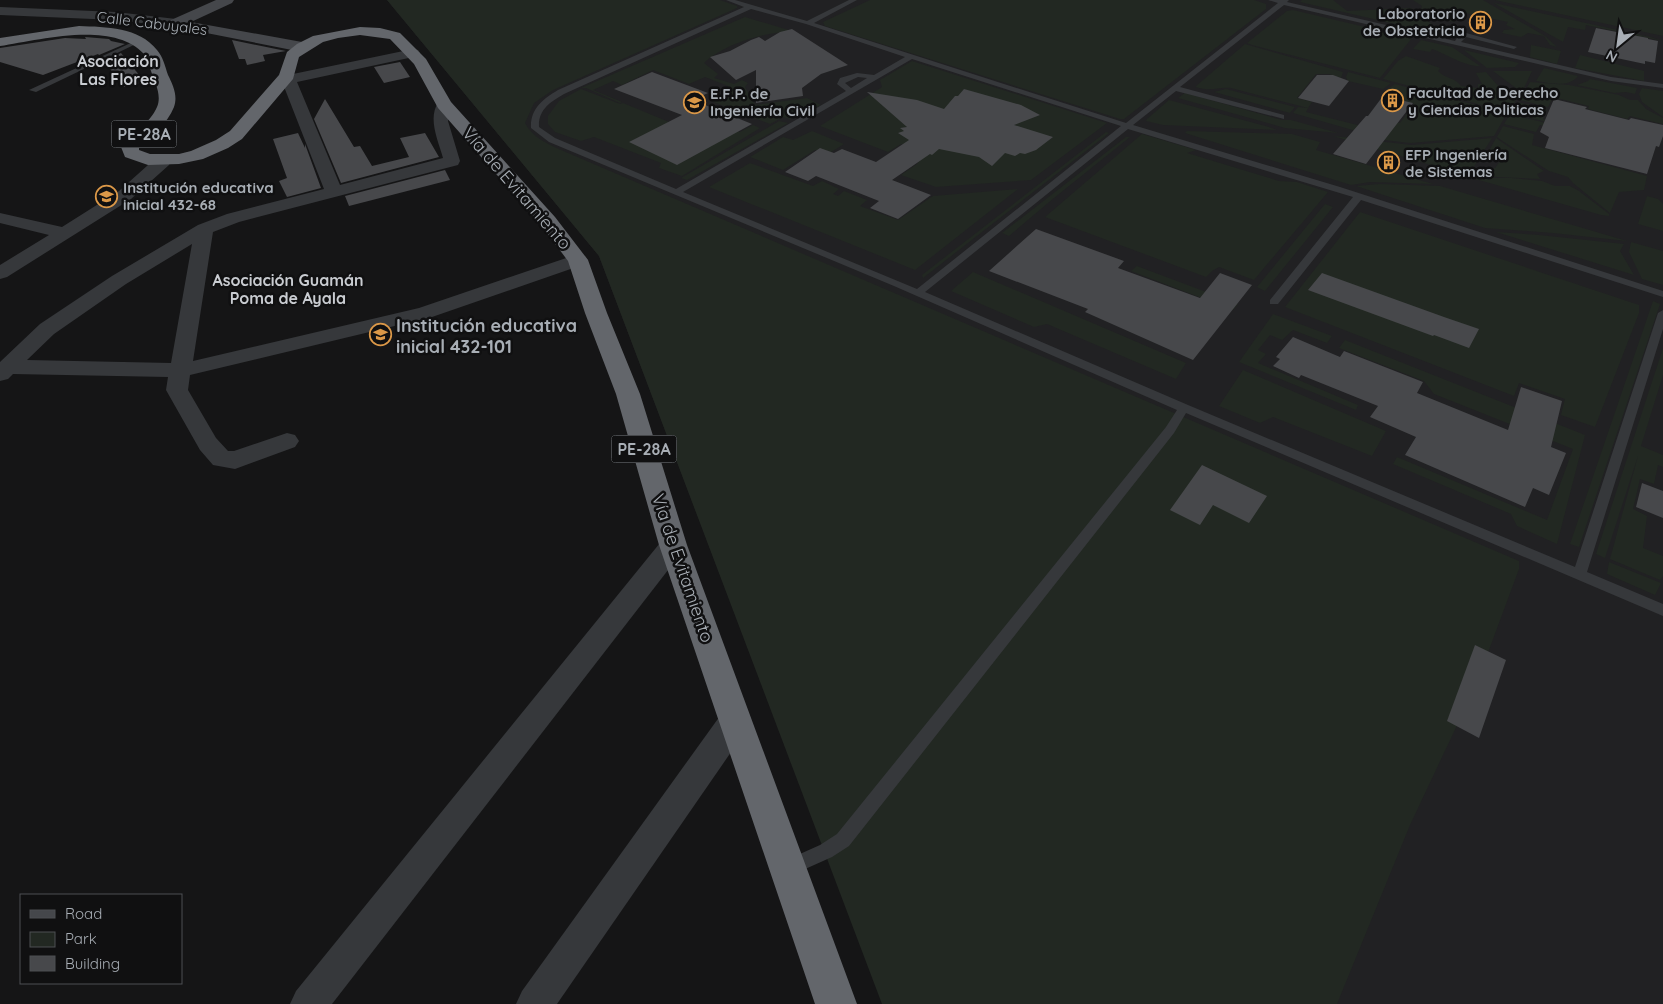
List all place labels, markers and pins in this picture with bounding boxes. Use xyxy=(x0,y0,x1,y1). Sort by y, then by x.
place label: Laboratorio de Obstetricia xyxy=(1363,4,1465,40)
building icon: Laboratorio de Obstetricia xyxy=(1469,10,1493,34)
place label: Facultad de Derecho y Ciencias Politicas xyxy=(1408,83,1558,119)
place label: E.F.P. de Ingeniería Civil xyxy=(710,84,815,120)
building icon: Facultad de Derecho y Ciencias Politicas xyxy=(1380,89,1404,113)
school or university icon: E.F.P. de Ingeniería Civil xyxy=(682,90,706,114)
place label: EFP Ingeniería de Sistemas xyxy=(1405,145,1507,181)
building icon: EFP Ingeniería de Sistemas xyxy=(1377,151,1401,175)
place label: Institución educativa inicial 432-68 xyxy=(123,178,274,214)
school or university icon: Institución educativa inicial 432-68 xyxy=(95,184,119,208)
place label: Institución educativa inicial 432-101 xyxy=(396,314,577,358)
school or university icon: Institución educativa inicial 432-101 xyxy=(368,323,392,347)

